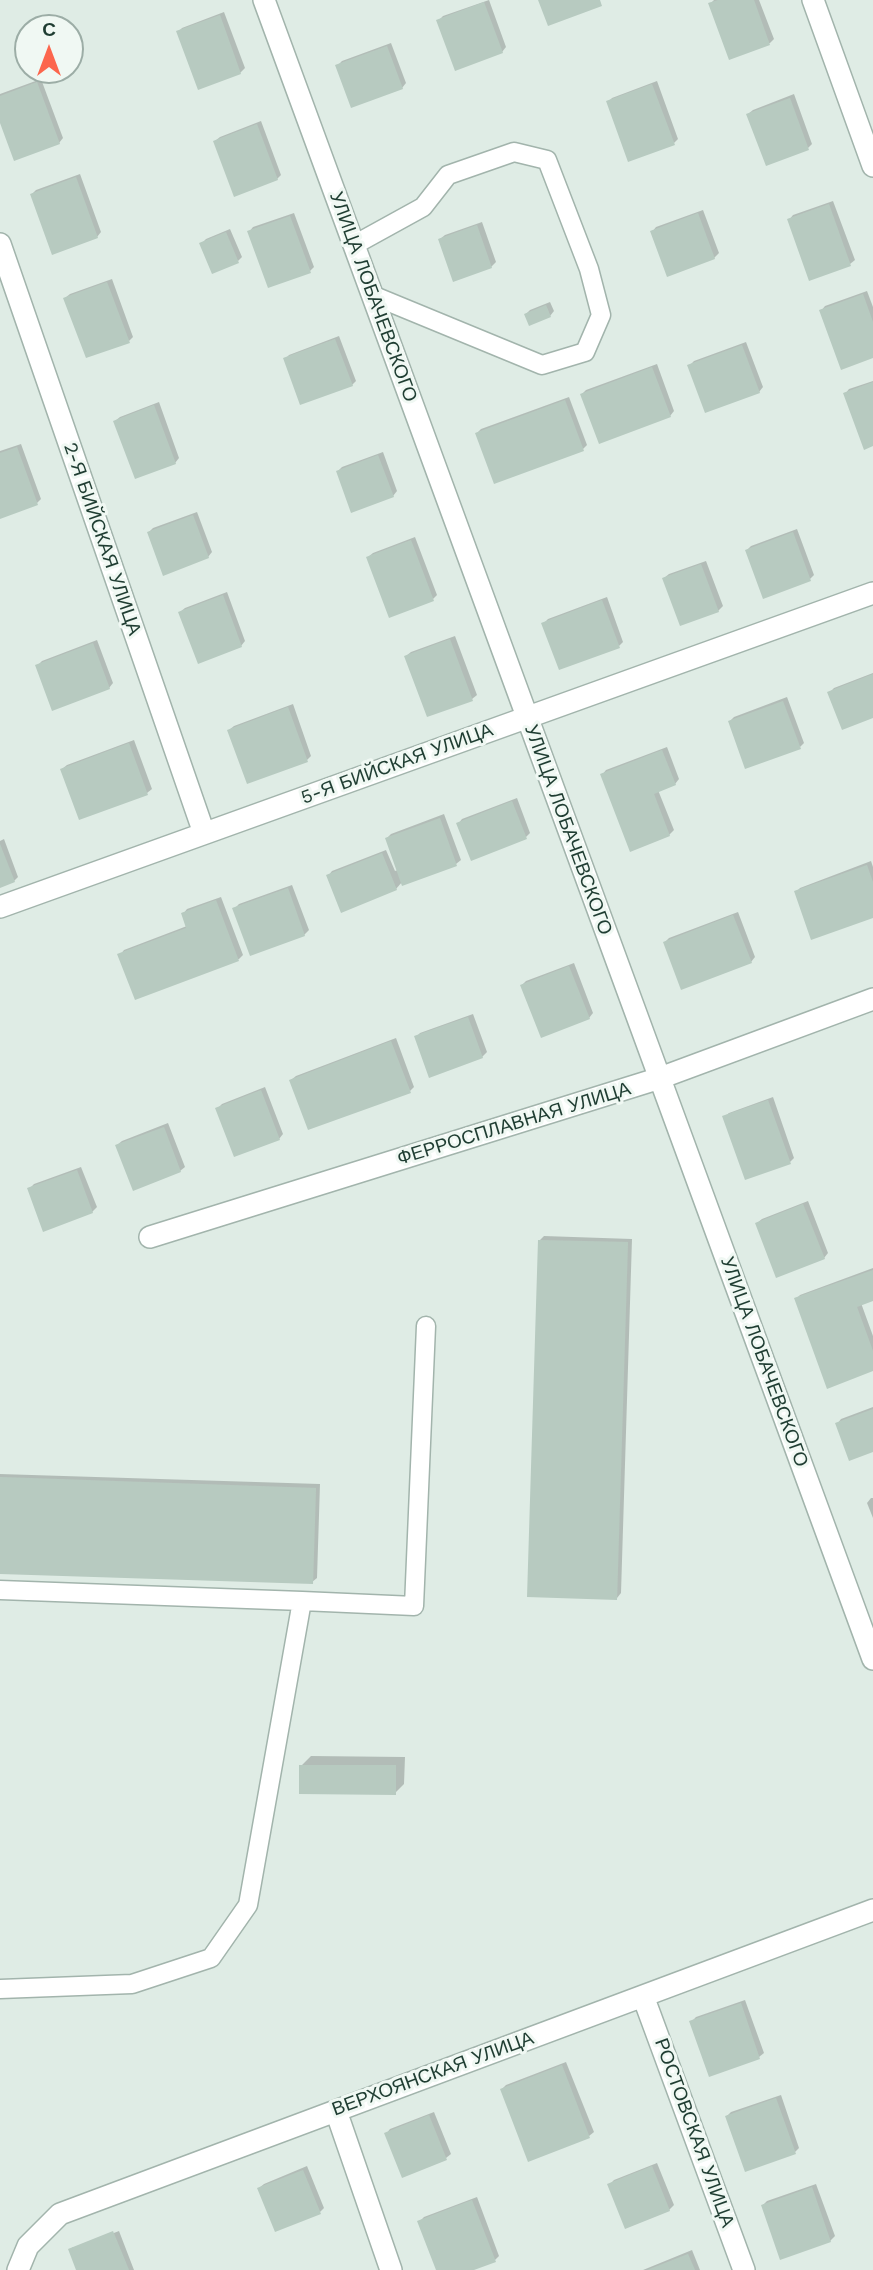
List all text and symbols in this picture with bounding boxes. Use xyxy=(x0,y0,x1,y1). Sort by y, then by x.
north arrow xyxy=(14,14,84,84)
text: С xyxy=(42,18,56,41)
street label: УЛИЦА ЛОБАЧЕВСКОГО xyxy=(324,189,422,405)
street label: 2-Я БИЙСКАЯ УЛИЦА xyxy=(58,440,146,638)
street label: 5-Я БИЙСКАЯ УЛИЦА xyxy=(298,719,496,809)
street label: УЛИЦА ЛОБАЧЕВСКОГО xyxy=(519,722,617,938)
street label: ФЕРРОСПЛАВНАЯ УЛИЦА xyxy=(395,1078,633,1170)
street label: УЛИЦА ЛОБАЧЕВСКОГО xyxy=(715,1254,813,1470)
street label: ВЕРХОЯНСКАЯ УЛИЦА xyxy=(329,2027,537,2121)
street label: РОСТОВСКАЯ УЛИЦА xyxy=(649,2035,739,2231)

